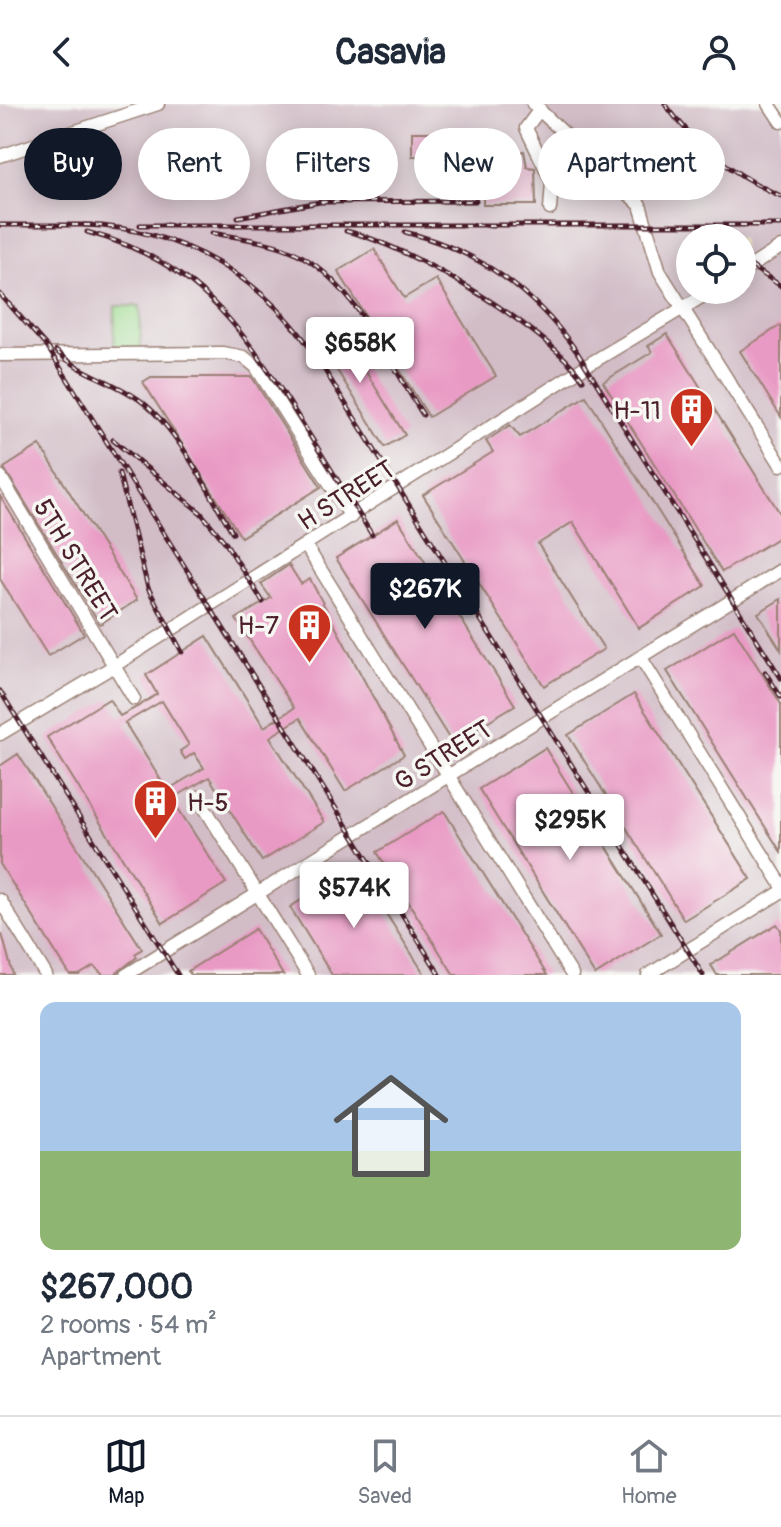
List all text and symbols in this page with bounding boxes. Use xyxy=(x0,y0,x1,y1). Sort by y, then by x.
icon: back xyxy=(40,30,84,74)
text: Casavia xyxy=(335,30,446,75)
icon: person xyxy=(697,30,741,74)
chip: Buy xyxy=(24,128,122,200)
chip: Rent xyxy=(138,128,250,200)
chip: Filters xyxy=(266,128,398,200)
chip: New xyxy=(414,128,522,200)
chip: Apartment xyxy=(538,128,725,200)
map controls xyxy=(676,224,756,304)
button: locate xyxy=(676,224,756,304)
pin: $658K xyxy=(304,317,416,385)
text: $658K xyxy=(324,327,396,359)
building icon: H-11 xyxy=(668,386,716,449)
place label: H-11 xyxy=(613,395,661,427)
street label: H STREET xyxy=(292,454,401,538)
street label: 5TH STREET xyxy=(26,494,124,627)
pin: $267K xyxy=(369,563,481,631)
text: $267K xyxy=(389,573,461,605)
building icon: H-7 xyxy=(286,601,334,664)
place label: H-7 xyxy=(238,610,279,642)
street label: G STREET xyxy=(389,713,498,798)
building icon: H-5 xyxy=(132,778,180,841)
place label: H-5 xyxy=(187,787,229,819)
pin: $295K xyxy=(514,794,626,862)
text: $295K xyxy=(534,804,606,836)
pin: $574K xyxy=(298,862,410,930)
text: $574K xyxy=(318,872,390,904)
icon: home xyxy=(319,1054,463,1198)
text: $267,000 xyxy=(40,1266,193,1309)
text: 2 rooms · 54 m² xyxy=(40,1309,217,1341)
text: Apartment xyxy=(40,1341,161,1373)
tab: Map xyxy=(104,1434,148,1510)
tab: Saved xyxy=(357,1434,412,1510)
tab: Home xyxy=(621,1434,676,1510)

